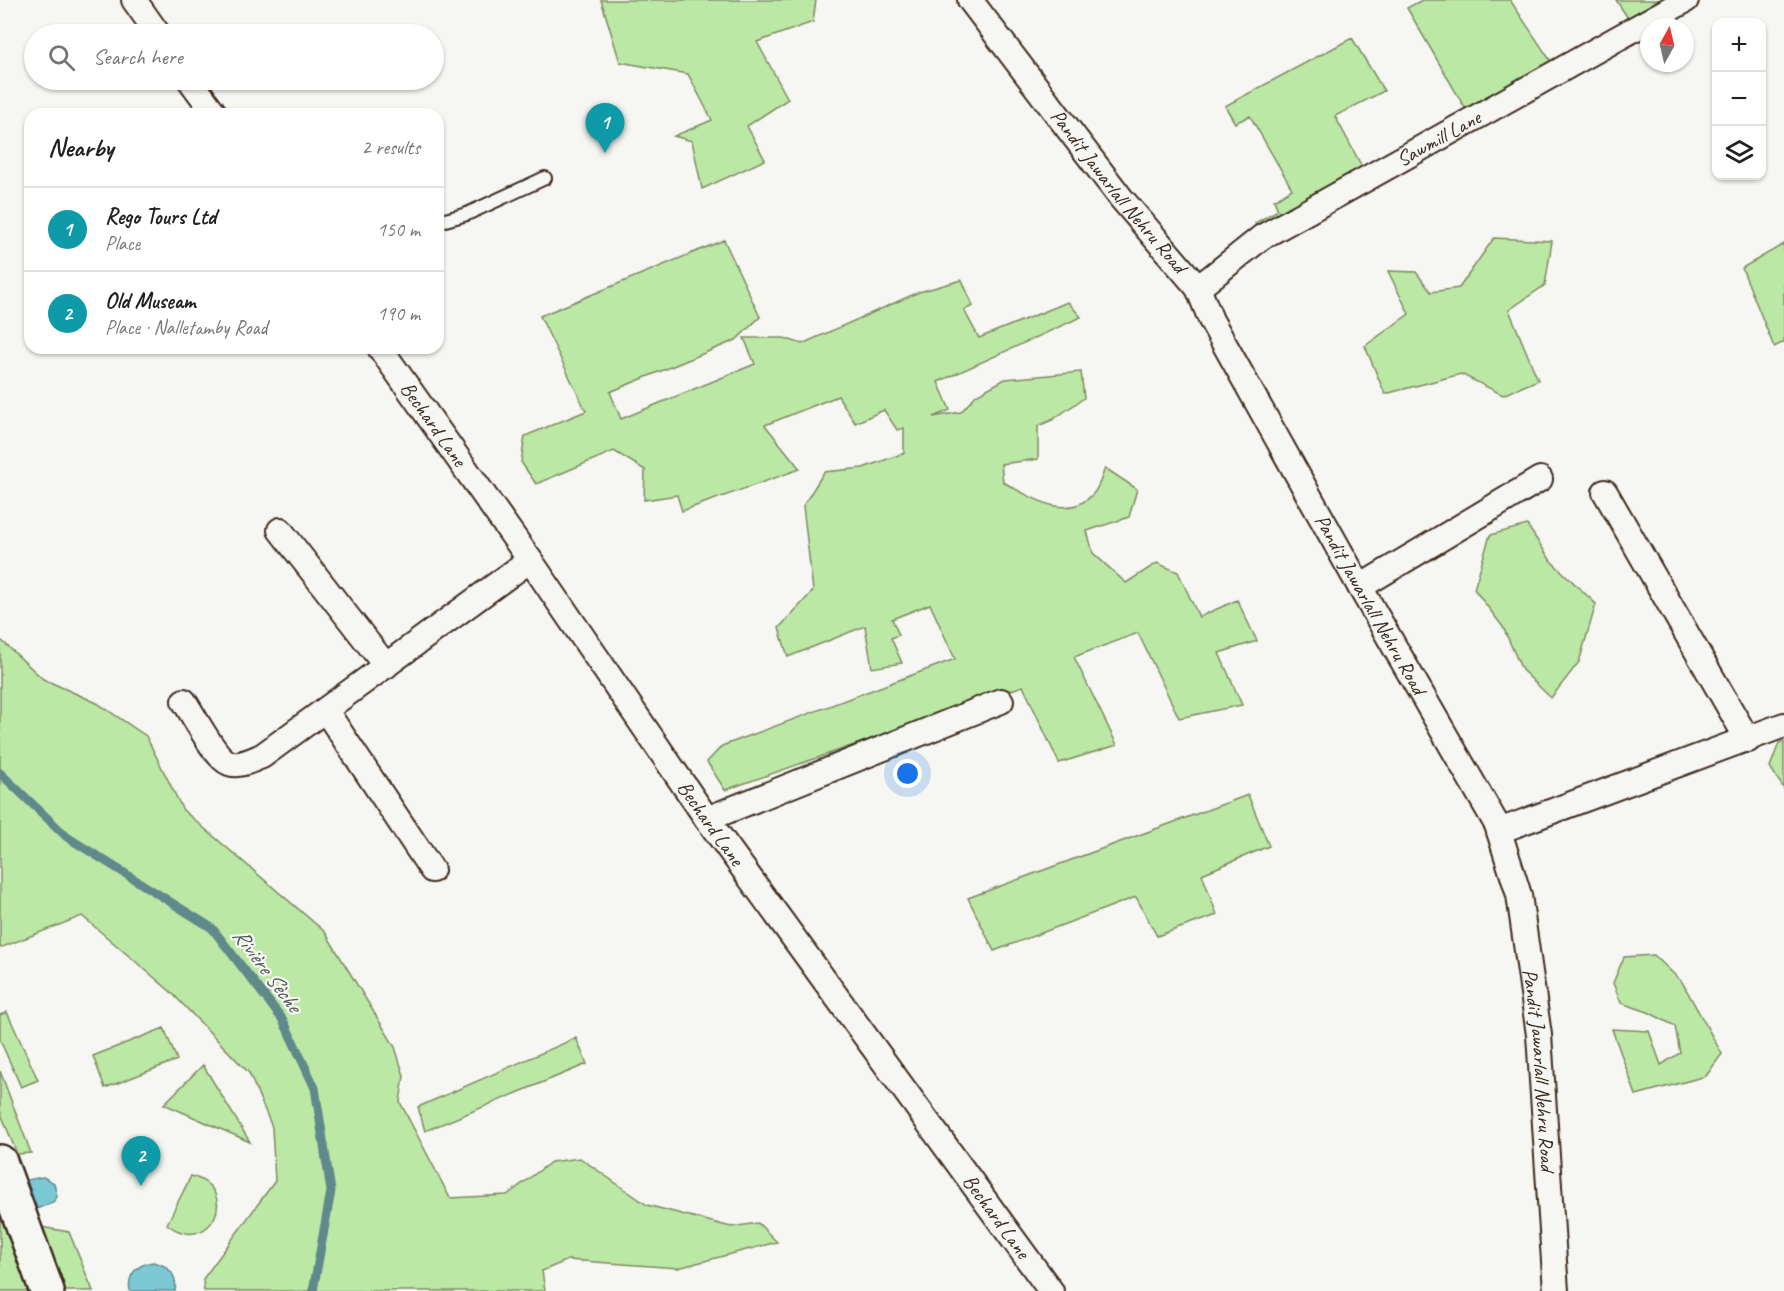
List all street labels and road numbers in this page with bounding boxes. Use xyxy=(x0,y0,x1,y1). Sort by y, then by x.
street label: Sawmill Lane xyxy=(1392,103,1487,172)
street label: Pandit Jawarlall Nehru Road xyxy=(1045,104,1195,281)
street label: Bechard Lane xyxy=(395,376,474,473)
street label: Pandit Jawarlall Nehru Road xyxy=(1309,510,1434,702)
street label: Bechard Lane xyxy=(672,776,751,873)
street label: Pandit Jawarlall Nehru Road xyxy=(1517,967,1561,1176)
street label: Bechard Lane xyxy=(957,1169,1037,1265)

